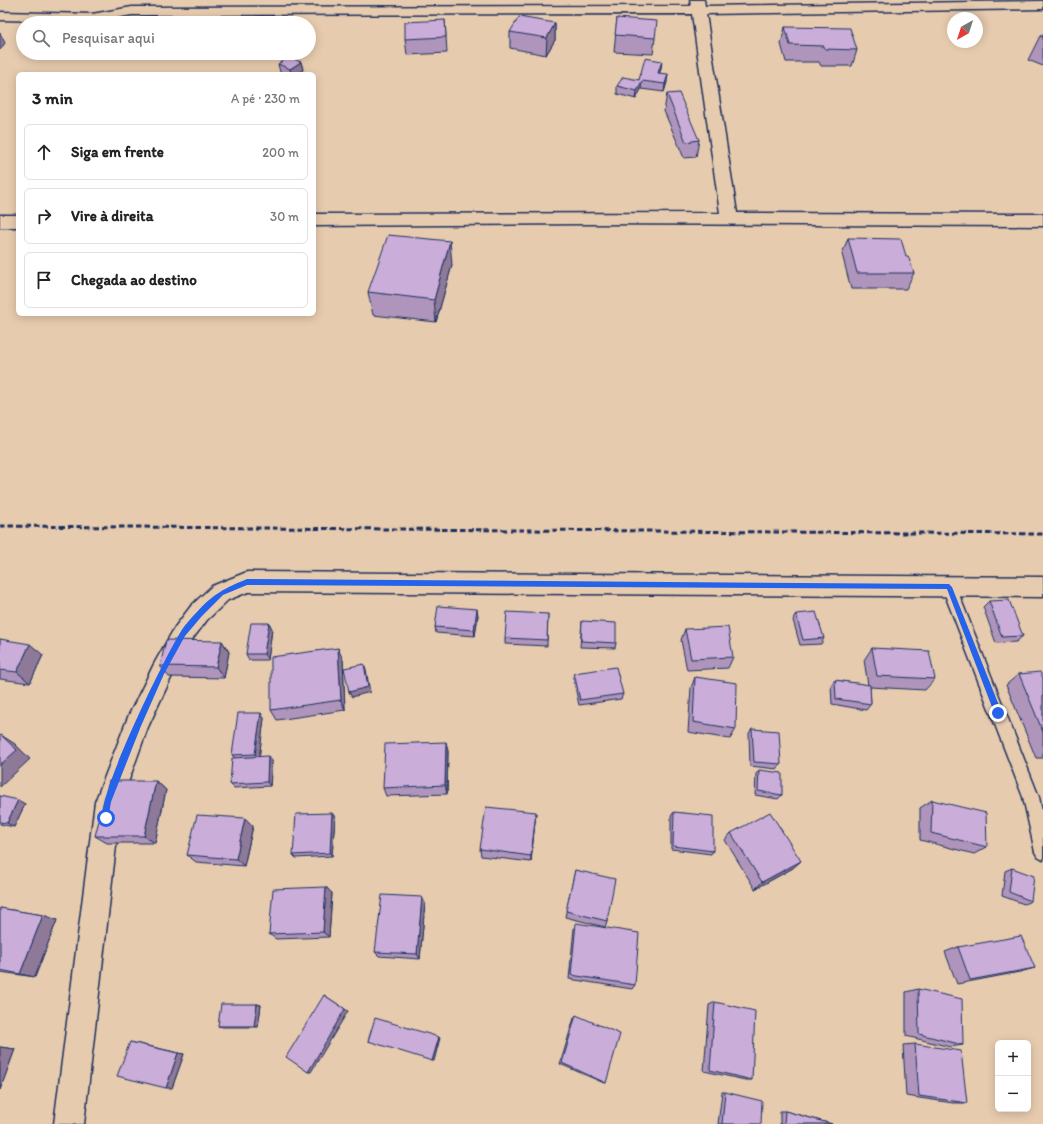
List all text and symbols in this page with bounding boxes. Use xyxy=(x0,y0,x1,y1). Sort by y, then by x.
north arrow xyxy=(947,12,983,48)
search box xyxy=(16,16,316,60)
icon: search xyxy=(30,27,52,49)
text: Pesquisar aqui xyxy=(62,29,155,47)
text: 3 min xyxy=(32,88,73,108)
text: A pé · 230 m xyxy=(231,91,300,106)
icon: ahead xyxy=(33,141,55,163)
text: Siga em frente xyxy=(71,143,164,161)
text: 200 m xyxy=(262,145,299,160)
icon: right xyxy=(33,205,55,227)
text: Vire à direita xyxy=(71,207,154,225)
text: 30 m xyxy=(270,209,299,224)
icon: arrive xyxy=(33,269,55,291)
text: Chegada ao destino xyxy=(71,271,197,289)
route end xyxy=(989,704,1007,722)
route start xyxy=(97,809,115,827)
map controls xyxy=(995,1040,1031,1112)
button: + xyxy=(995,1040,1031,1076)
button: − xyxy=(995,1076,1031,1112)

